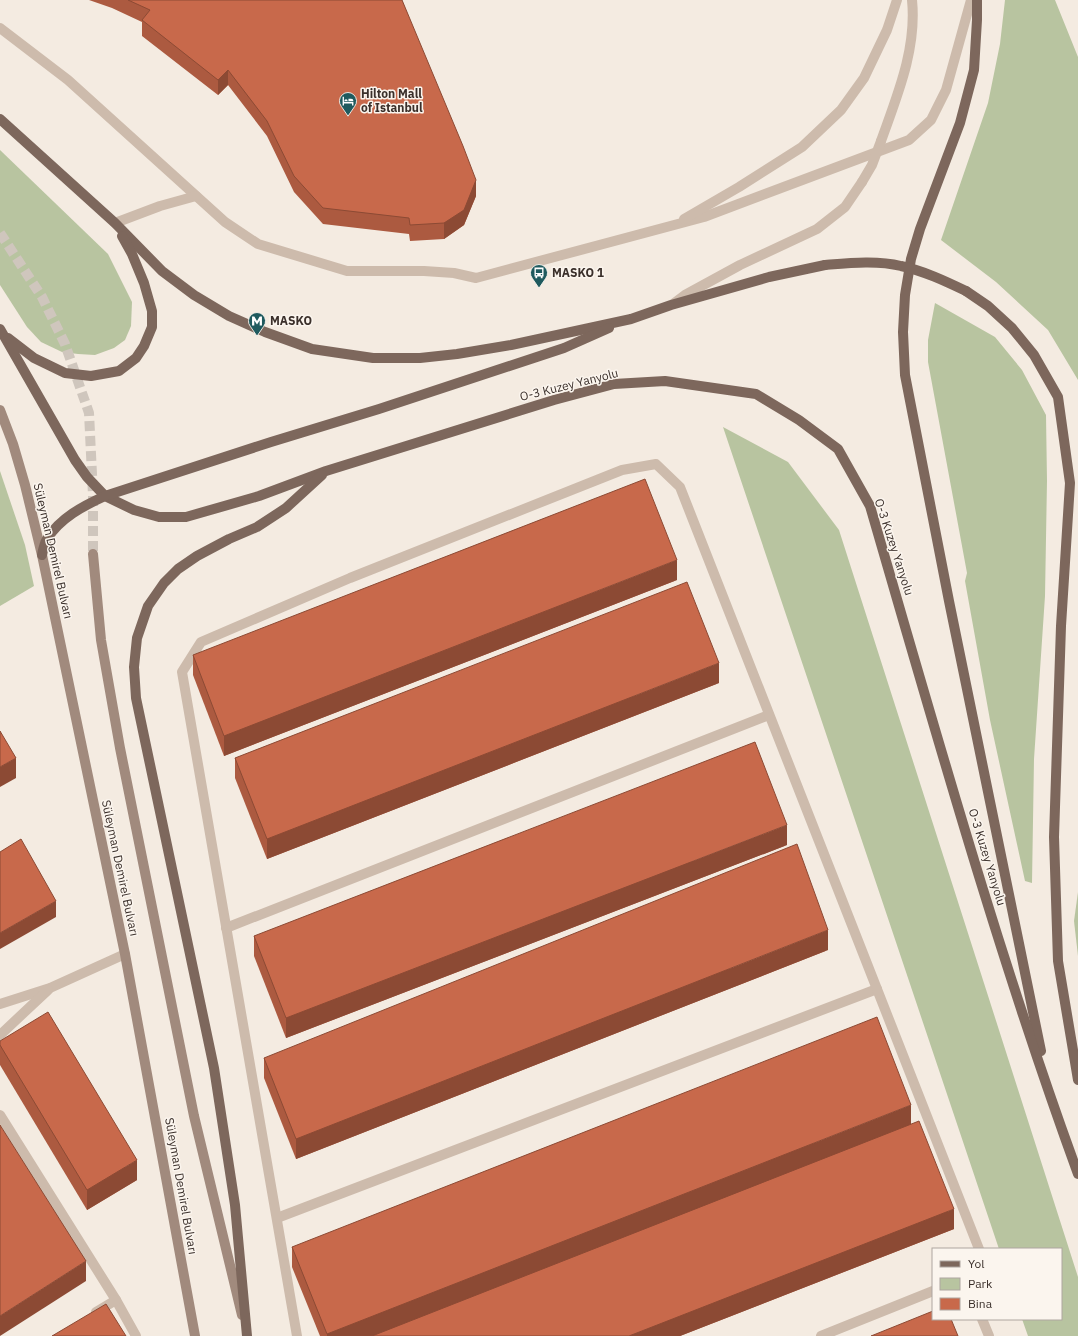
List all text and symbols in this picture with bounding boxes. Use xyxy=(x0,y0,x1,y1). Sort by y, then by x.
place label: Hilton Mall of Istanbul xyxy=(361,86,423,115)
hotel icon: Hilton Mall of Istanbul xyxy=(338,91,358,116)
bus stop icon: MASKO 1 xyxy=(529,263,549,288)
place label: MASKO 1 xyxy=(552,265,604,280)
metro station icon: MASKO xyxy=(247,311,267,336)
place label: MASKO xyxy=(270,313,312,328)
street label: O-3 Kuzey Yanyolu xyxy=(518,365,620,404)
street label: Süleyman Demirel Bulvarı xyxy=(31,482,76,620)
street label: O-3 Kuzey Yanyolu xyxy=(872,497,917,597)
street label: Süleyman Demirel Bulvarı xyxy=(99,799,142,937)
street label: O-3 Kuzey Yanyolu xyxy=(966,806,1009,907)
street label: Süleyman Demirel Bulvarı xyxy=(162,1116,201,1255)
legend xyxy=(932,1248,1062,1320)
text: Yol xyxy=(968,1256,985,1271)
text: Park xyxy=(968,1276,993,1291)
text: Bina xyxy=(968,1296,993,1311)

